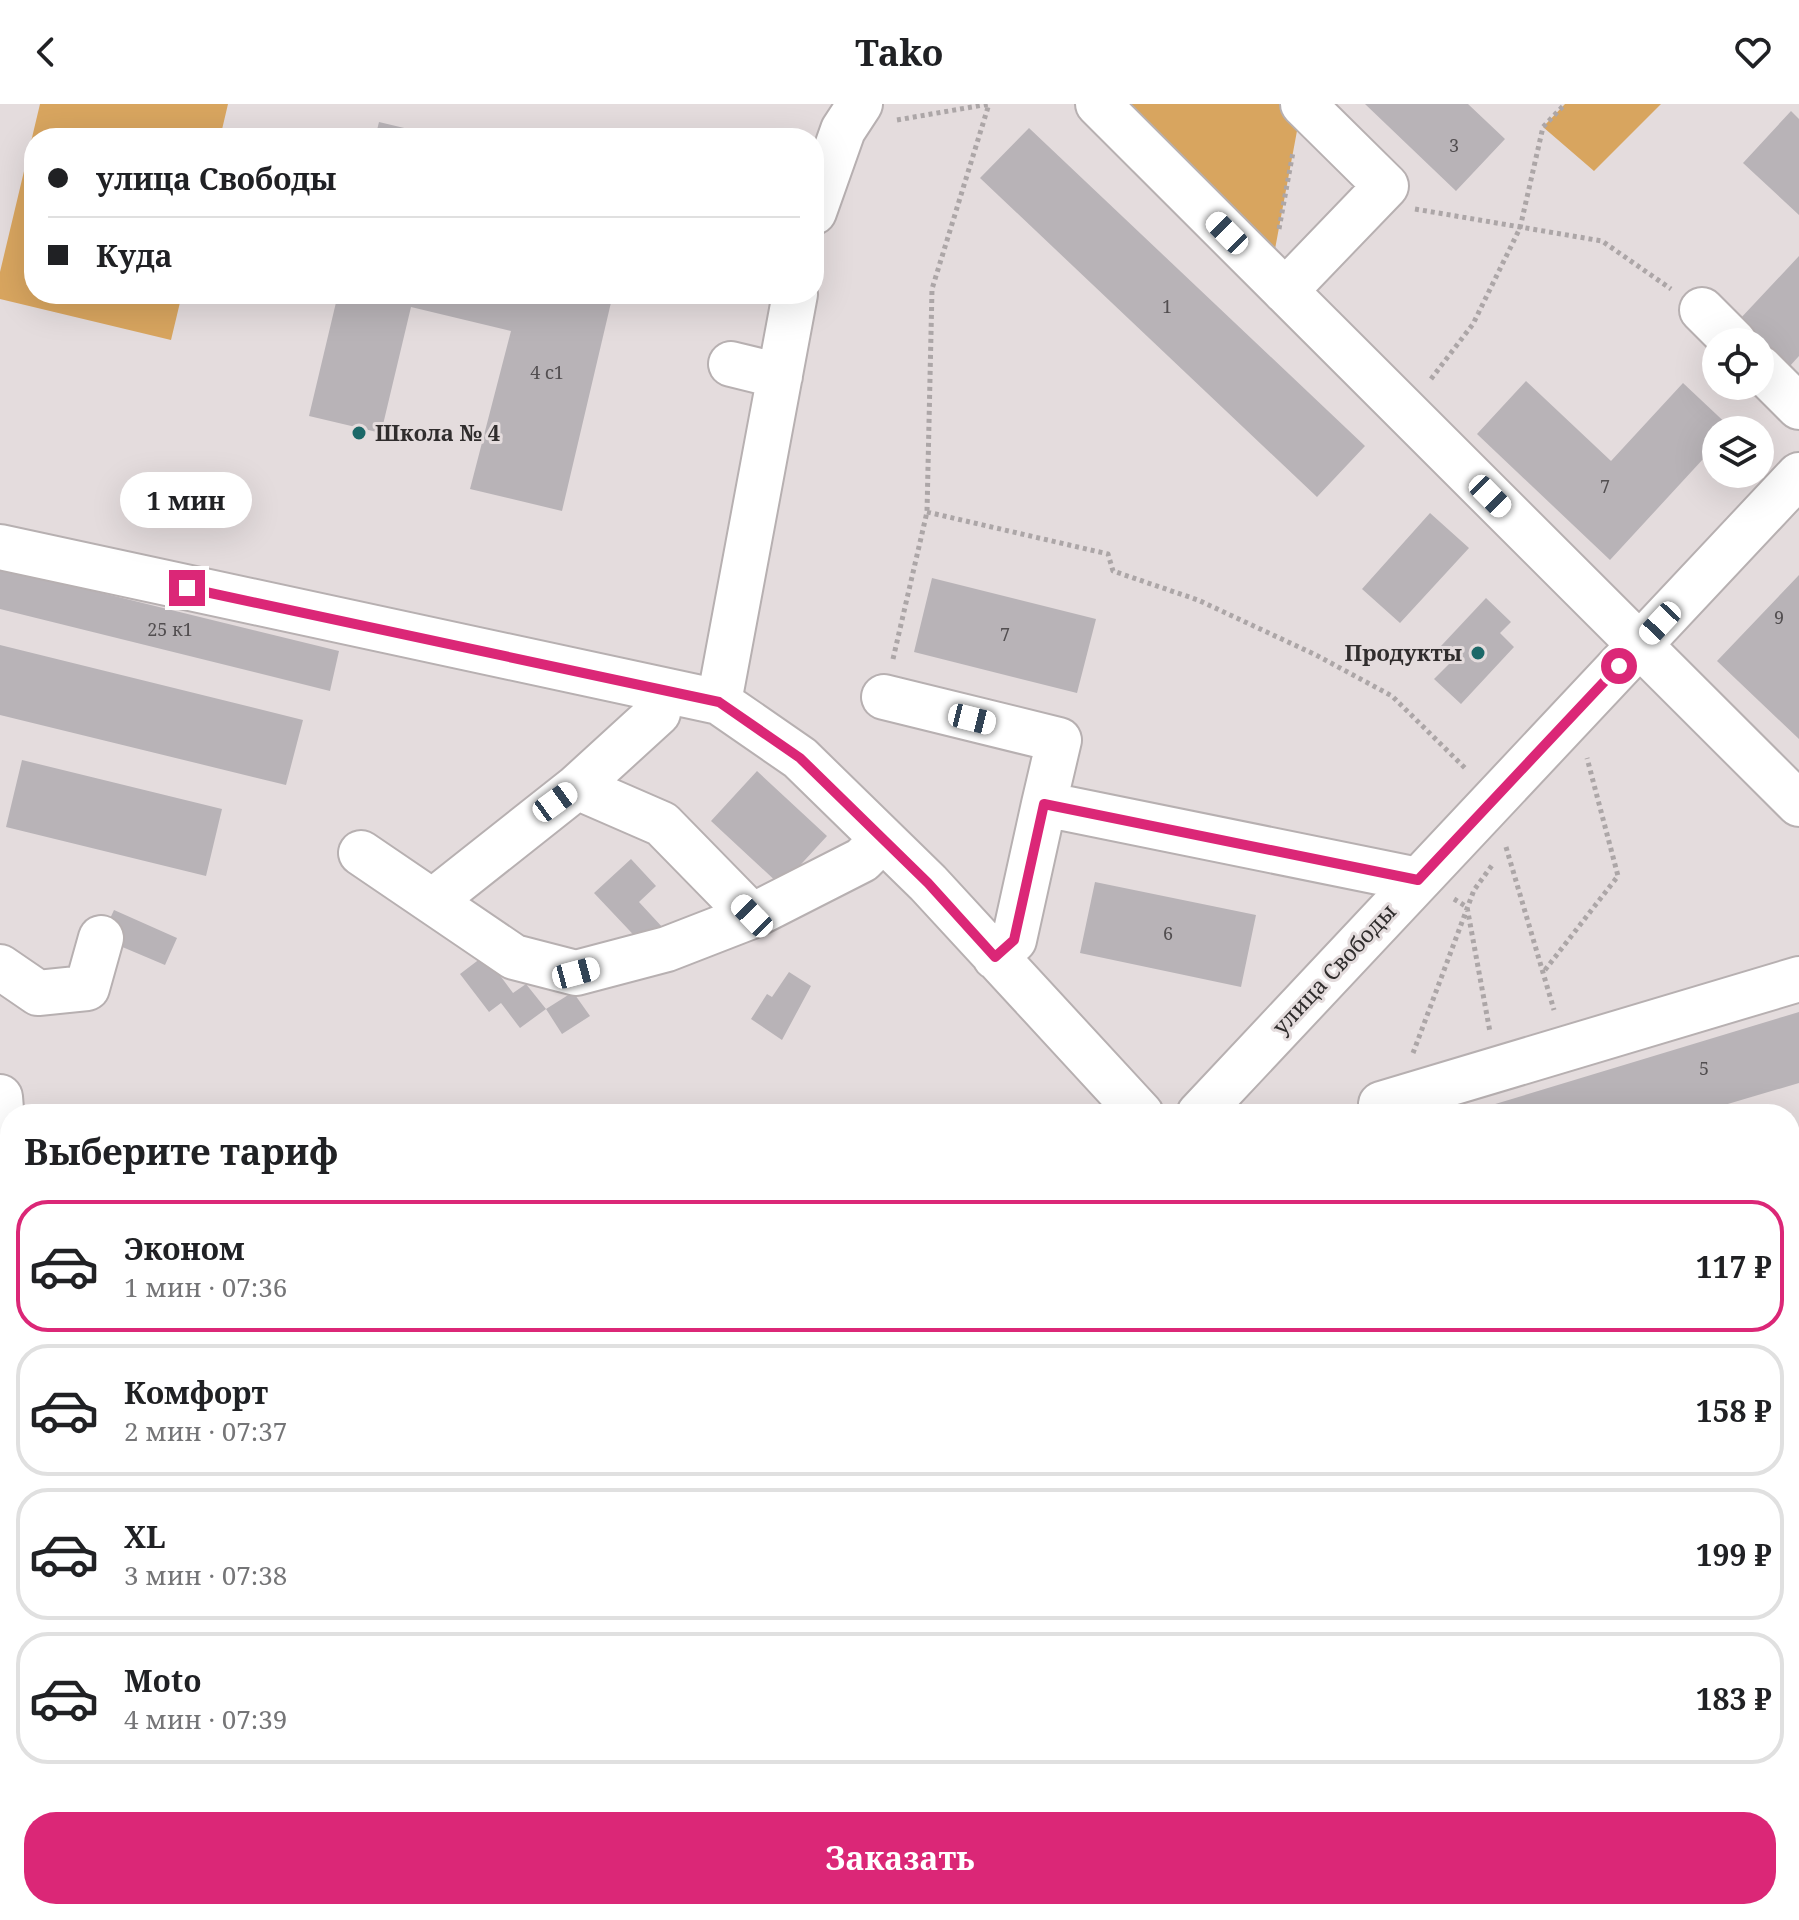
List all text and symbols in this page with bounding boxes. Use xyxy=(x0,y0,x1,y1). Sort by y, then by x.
text: Tako xyxy=(855,28,944,77)
icon: back xyxy=(24,30,68,74)
icon: heart xyxy=(1731,30,1775,74)
house number: 3 xyxy=(1449,133,1459,157)
text: улица Свободы xyxy=(96,158,336,199)
car xyxy=(1202,208,1252,258)
text: Куда xyxy=(96,235,173,276)
house number: 1 xyxy=(1162,294,1172,318)
map controls xyxy=(1702,328,1774,488)
button: locate xyxy=(1702,328,1774,400)
house number: 4 с1 xyxy=(530,360,564,384)
button: layers xyxy=(1702,416,1774,488)
place label: Школа № 4 xyxy=(375,417,500,447)
marker: Школа № 4 xyxy=(350,424,368,442)
car xyxy=(1465,471,1515,521)
callout: 1 мин xyxy=(121,472,253,528)
house number: 7 xyxy=(1600,474,1610,498)
text: 1 мин xyxy=(147,482,225,518)
route end xyxy=(169,570,205,606)
car xyxy=(1635,597,1685,649)
house number: 9 xyxy=(1774,605,1784,629)
house number: 25 к1 xyxy=(147,617,193,641)
house number: 7 xyxy=(1000,622,1010,646)
place label: Продукты xyxy=(1345,637,1462,667)
marker: Продукты xyxy=(1469,644,1487,662)
route start xyxy=(1601,648,1637,684)
car xyxy=(946,702,998,736)
car xyxy=(529,778,581,826)
car xyxy=(727,890,777,942)
street label: улица Свободы xyxy=(1265,896,1402,1040)
house number: 6 xyxy=(1163,921,1173,945)
car xyxy=(550,955,602,991)
house number: 5 xyxy=(1699,1056,1709,1080)
text: Выберите тариф xyxy=(24,1127,338,1176)
text: Эконом xyxy=(124,1228,244,1269)
icon: car xyxy=(28,1230,100,1302)
text: 117 ₽ xyxy=(1696,1246,1772,1287)
text: 1 мин · 07:36 xyxy=(124,1269,287,1305)
text: Комфорт xyxy=(124,1372,268,1413)
icon: car xyxy=(28,1374,100,1446)
text: 158 ₽ xyxy=(1696,1390,1772,1431)
text: 2 мин · 07:37 xyxy=(124,1413,287,1449)
text: XL xyxy=(124,1516,166,1557)
icon: car xyxy=(28,1518,100,1590)
text: 199 ₽ xyxy=(1696,1534,1772,1575)
text: 3 мин · 07:38 xyxy=(124,1557,287,1593)
text: Moto xyxy=(124,1660,202,1701)
icon: car xyxy=(28,1662,100,1734)
text: 183 ₽ xyxy=(1696,1678,1772,1719)
text: 4 мин · 07:39 xyxy=(124,1701,287,1737)
button: Заказать xyxy=(24,1812,1776,1904)

